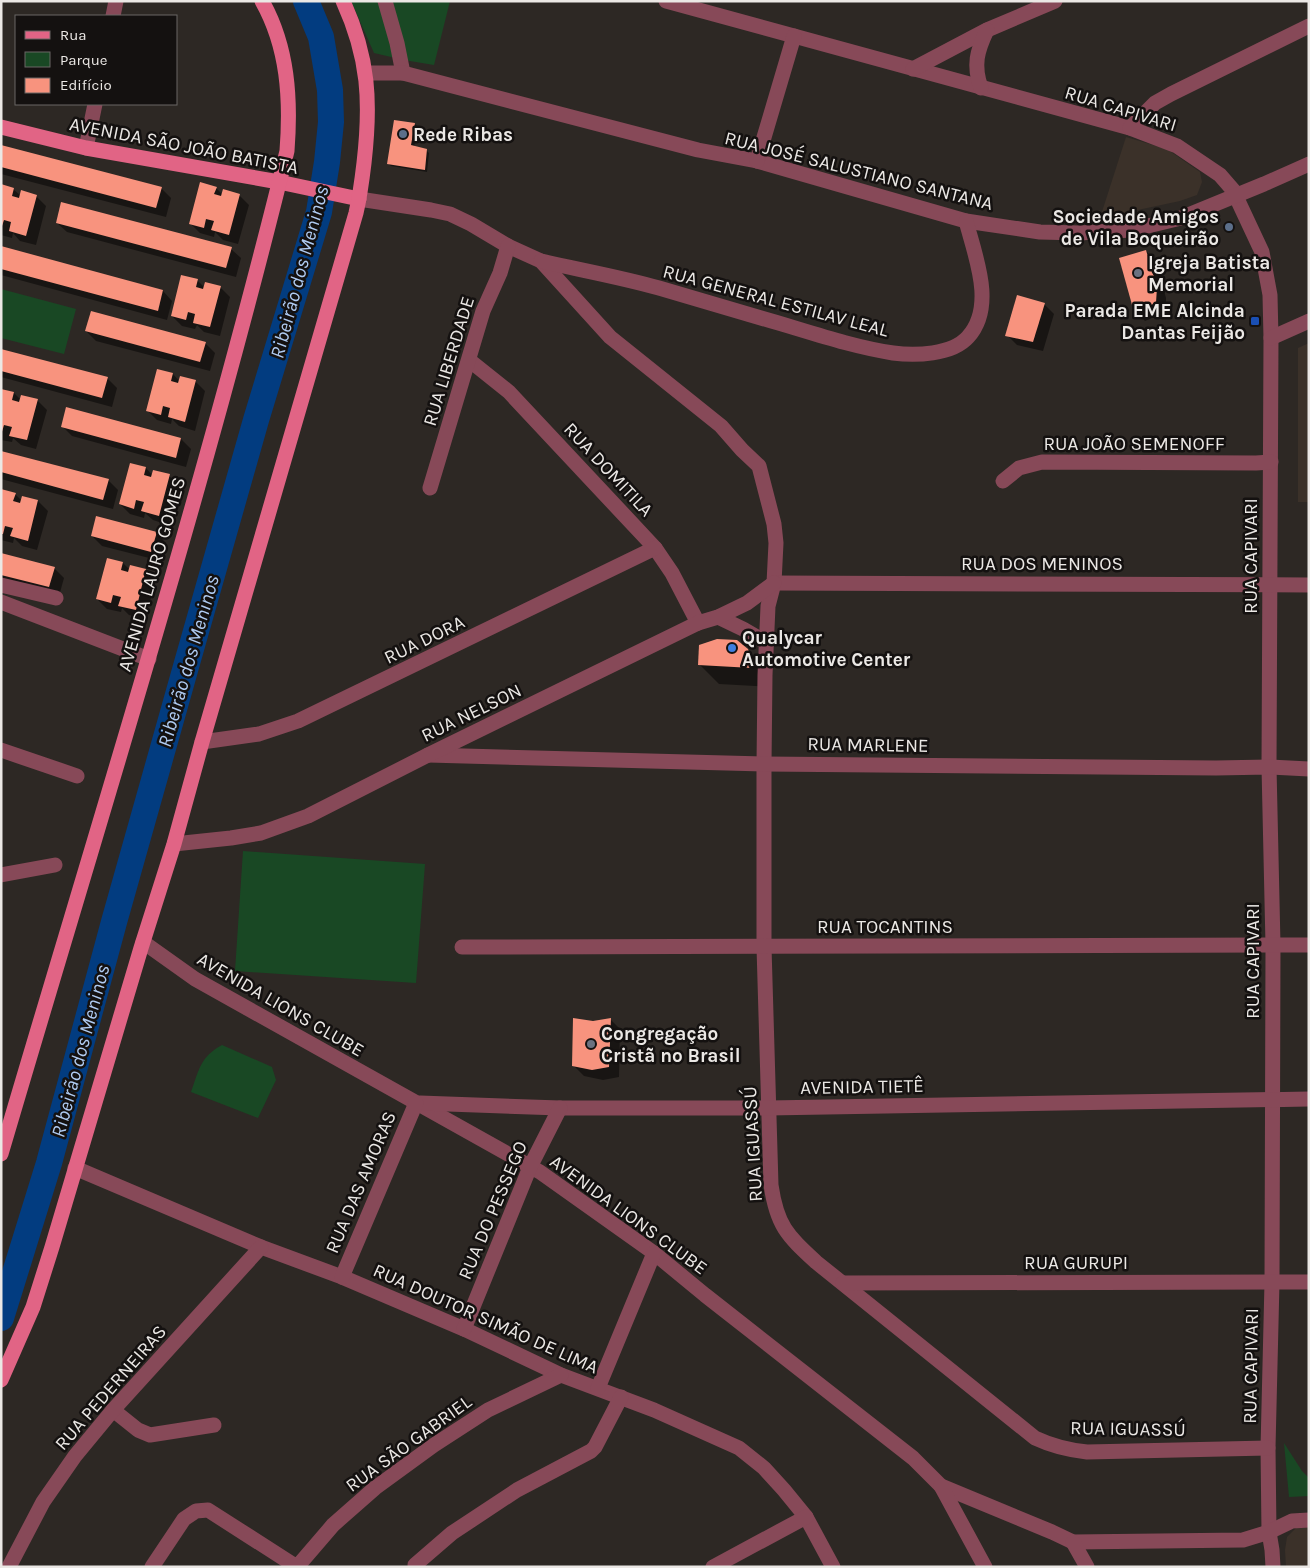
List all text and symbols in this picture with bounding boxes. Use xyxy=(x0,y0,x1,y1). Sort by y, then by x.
legend xyxy=(15,15,178,105)
text: Rua xyxy=(60,26,87,44)
text: Parque xyxy=(60,51,108,69)
text: Edifício xyxy=(60,76,112,94)
street label: RUA CAPIVARI xyxy=(1062,82,1179,136)
street label: AVENIDA SÃO JOÃO BATISTA xyxy=(67,113,300,179)
place label: Rede Ribas xyxy=(413,124,513,146)
street label: RUA JOSÉ SALUSTIANO SANTANA xyxy=(722,126,996,215)
marker: Rede Ribas xyxy=(397,128,409,140)
water label: Ribeirão dos Meninos xyxy=(265,183,334,361)
place label: Sociedade Amigos de Vila Boqueirão xyxy=(1052,206,1219,250)
marker: Sociedade Amigos de Vila Boqueirão xyxy=(1223,221,1235,233)
place label: Igreja Batista Memorial xyxy=(1148,252,1270,296)
street label: RUA GENERAL ESTILAV LEAL xyxy=(660,260,891,342)
marker: Igreja Batista Memorial xyxy=(1132,267,1144,279)
street label: RUA LIBERDADE xyxy=(419,294,479,429)
place label: Parada EME Alcinda Dantas Feijão xyxy=(1064,300,1245,344)
marker: Parada EME Alcinda Dantas Feijão xyxy=(1249,315,1261,327)
street label: RUA DOMITILA xyxy=(559,418,657,521)
street label: RUA JOÃO SEMENOFF xyxy=(1043,433,1225,455)
street label: AVENIDA LAURO GOMES xyxy=(114,474,190,674)
street label: RUA CAPIVARI xyxy=(1240,498,1262,614)
street label: RUA DOS MENINOS xyxy=(961,553,1123,575)
water label: Ribeirão dos Meninos xyxy=(153,573,224,750)
street label: RUA DORA xyxy=(381,611,468,669)
place label: Qualycar Automotive Center xyxy=(742,627,911,671)
marker: Qualycar Automotive Center xyxy=(726,642,738,654)
street label: RUA NELSON xyxy=(418,679,525,747)
street label: RUA MARLENE xyxy=(807,733,929,757)
street label: RUA CAPIVARI xyxy=(1242,903,1264,1019)
street label: RUA TOCANTINS xyxy=(817,916,953,938)
street label: AVENIDA LIONS CLUBE xyxy=(193,948,368,1062)
water label: Ribeirão dos Meninos xyxy=(46,962,115,1140)
place label: Congregação Cristã no Brasil xyxy=(601,1023,741,1067)
marker: Congregação Cristã no Brasil xyxy=(585,1038,597,1050)
street label: AVENIDA TIETÊ xyxy=(800,1075,924,1099)
street label: RUA IGUASSÚ xyxy=(738,1086,767,1202)
street label: RUA DAS AMORAS xyxy=(321,1108,401,1257)
street label: RUA DO PESSEGO xyxy=(454,1138,532,1283)
street label: AVENIDA LIONS CLUBE xyxy=(546,1150,711,1279)
street label: RUA GURUPI xyxy=(1024,1252,1128,1274)
street label: RUA DOUTOR SIMÃO DE LIMA xyxy=(370,1259,602,1379)
street label: RUA CAPIVARI xyxy=(1239,1308,1263,1424)
street label: RUA PEDERNEIRAS xyxy=(50,1321,171,1455)
street label: RUA SÃO GABRIEL xyxy=(341,1391,476,1497)
street label: RUA IGUASSÚ xyxy=(1070,1416,1186,1441)

